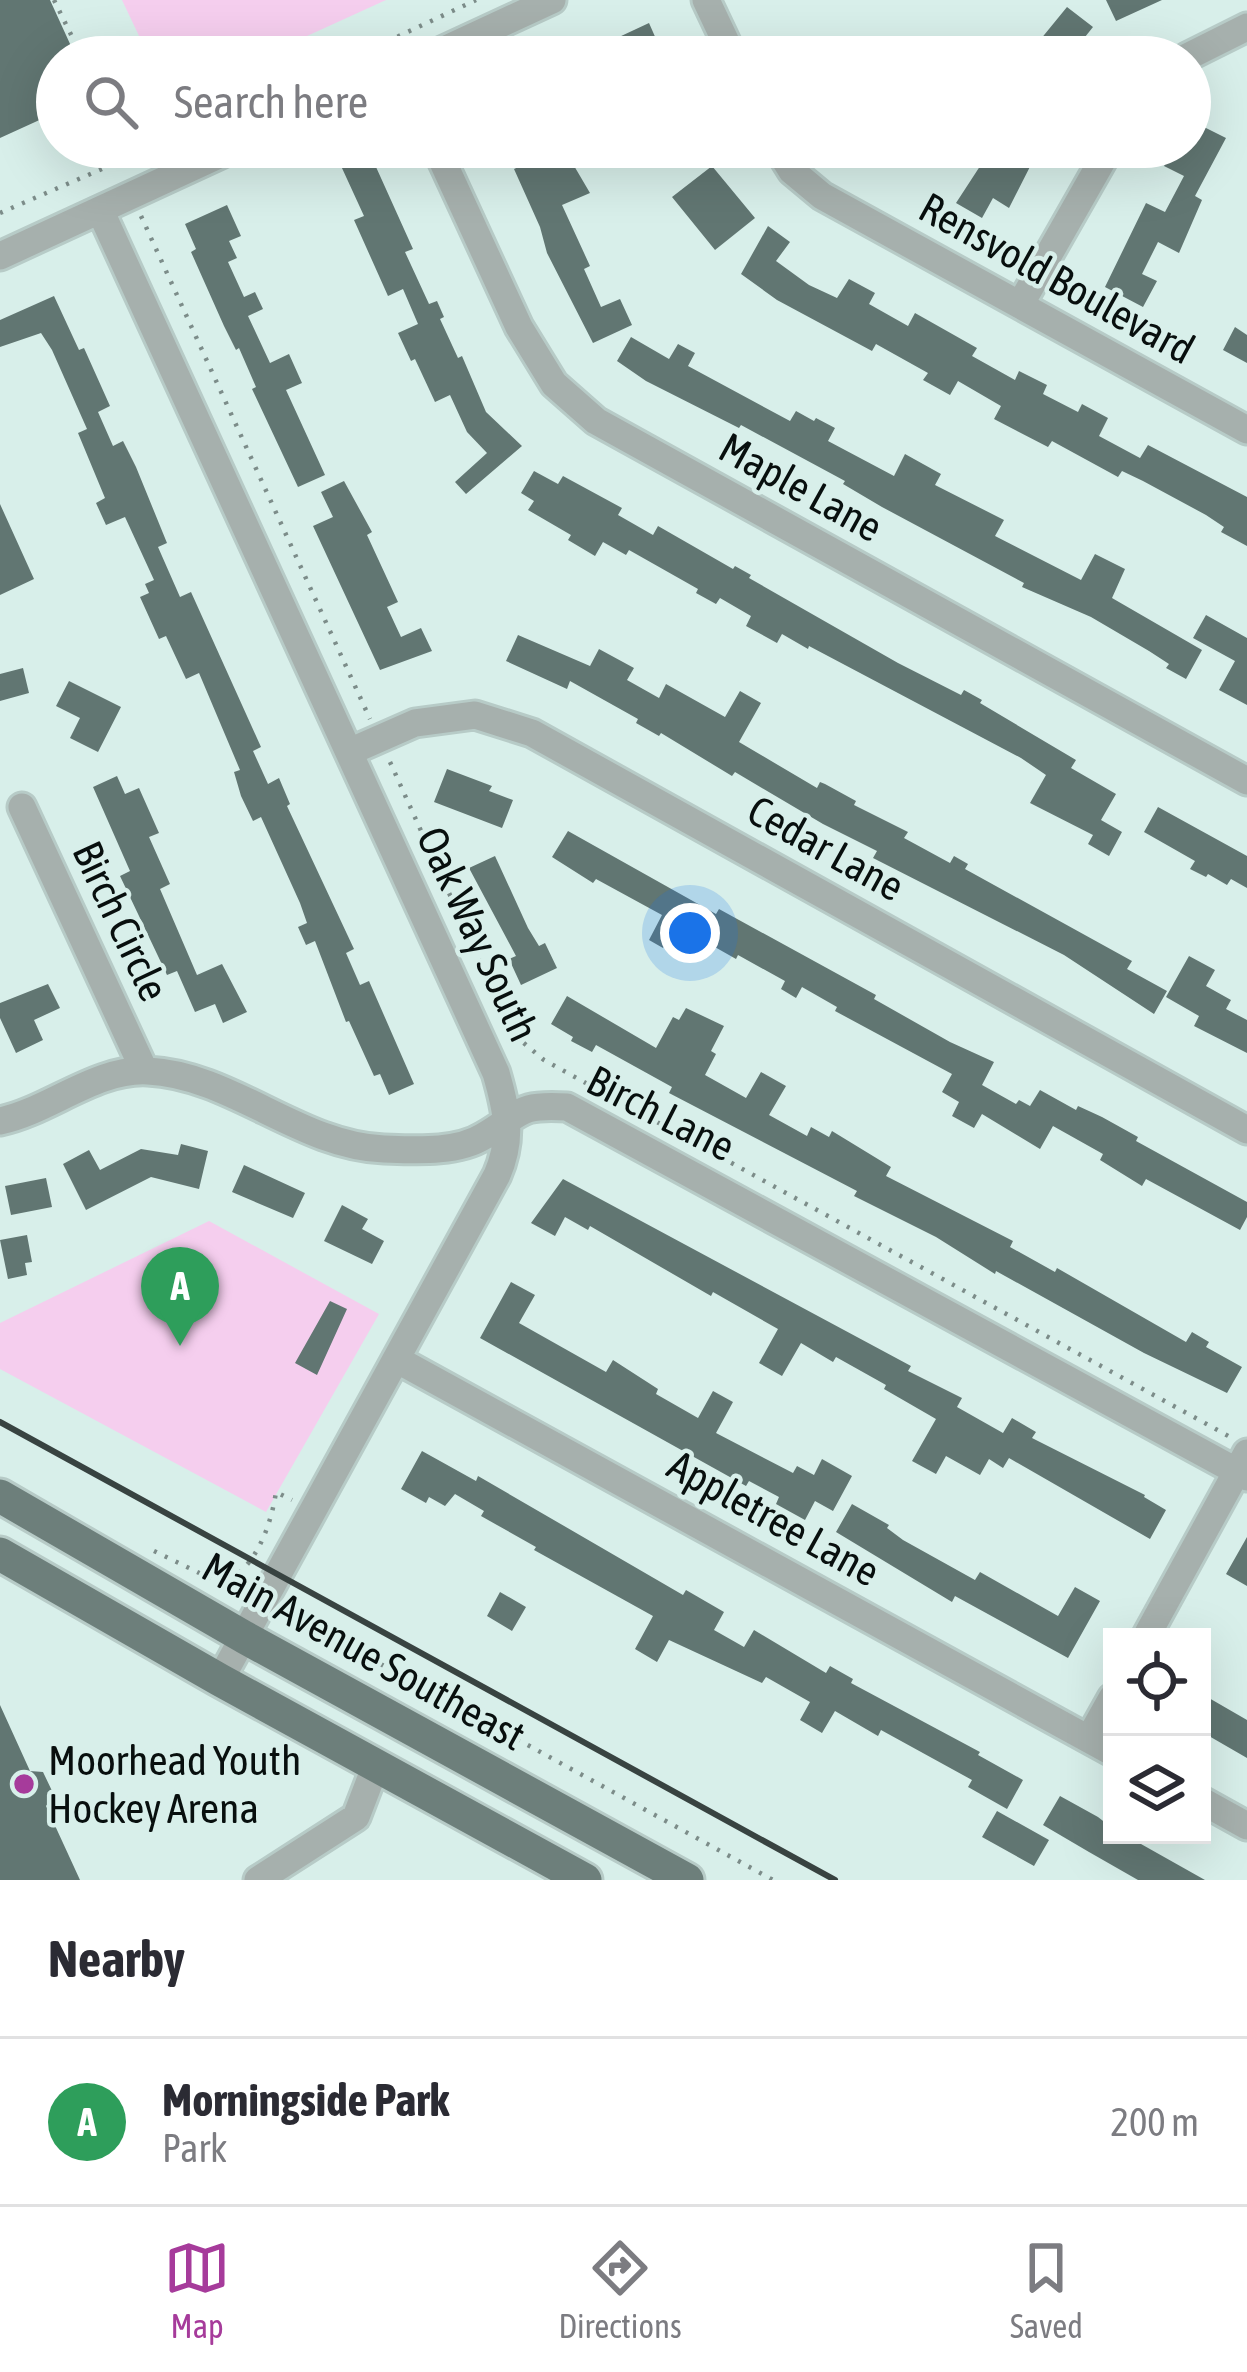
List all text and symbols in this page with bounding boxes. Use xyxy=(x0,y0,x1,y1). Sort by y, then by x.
search box xyxy=(36,36,1211,168)
icon: search xyxy=(78,69,144,135)
text: Search here xyxy=(174,76,368,128)
street label: Rensvold Boulevard xyxy=(911,183,1203,373)
street label: Maple Lane xyxy=(711,423,891,551)
street label: Cedar Lane xyxy=(740,786,912,910)
street label: Oak Way South xyxy=(408,820,548,1048)
street label: Birch Circle xyxy=(63,834,179,1008)
your location xyxy=(660,903,720,963)
street label: Birch Lane xyxy=(579,1056,743,1170)
pin: A xyxy=(141,1247,219,1346)
street label: Appletree Lane xyxy=(660,1440,888,1596)
street label: Main Avenue Southeast xyxy=(194,1542,534,1760)
map controls xyxy=(1103,1628,1211,1844)
button: locate xyxy=(1103,1628,1211,1736)
place label: Moorhead Youth Hockey Arena xyxy=(48,1736,301,1832)
button: layers xyxy=(1103,1736,1211,1844)
marker: Moorhead Youth Hockey Arena xyxy=(11,1771,37,1797)
text: Nearby xyxy=(48,1929,185,1988)
text: Morningside Park xyxy=(162,2074,449,2126)
text: A xyxy=(77,2100,97,2144)
text: 200 m xyxy=(1111,2100,1199,2144)
text: Park xyxy=(162,2126,227,2170)
tab: Map xyxy=(164,2235,230,2345)
tab: Directions xyxy=(558,2235,682,2345)
tab: Saved xyxy=(1010,2235,1083,2345)

